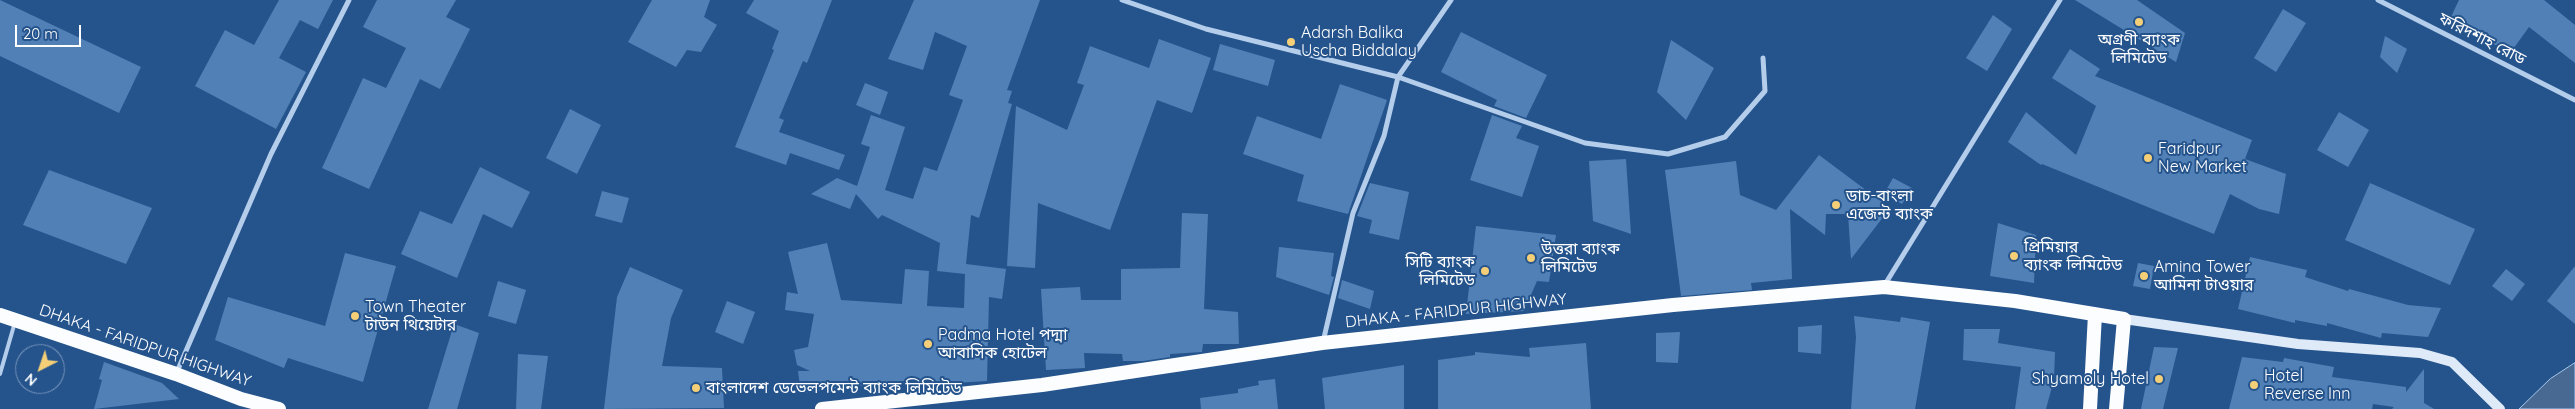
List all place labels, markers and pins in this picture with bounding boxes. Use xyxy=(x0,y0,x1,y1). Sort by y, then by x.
marker: অগ্রণী ব্যাংক লিমিটেড xyxy=(2133,16,2145,28)
place label: Adarsh Balika Uscha Biddalay xyxy=(1301,23,1417,61)
place label: অগ্রণী ব্যাংক লিমিটেড xyxy=(2098,30,2180,68)
marker: Adarsh Balika Uscha Biddalay xyxy=(1285,36,1297,48)
place label: Faridpur New Market xyxy=(2158,139,2247,177)
marker: Faridpur New Market xyxy=(2142,152,2154,164)
place label: ডাচ-বাংলা এজেন্ট ব্যাংক xyxy=(1846,186,1933,224)
marker: ডাচ-বাংলা এজেন্ট ব্যাংক xyxy=(1830,199,1842,211)
place label: প্রিমিয়ার ব্যাংক লিমিটেড xyxy=(2024,237,2122,275)
place label: উত্তরা ব্যাংক লিমিটেড xyxy=(1541,239,1620,277)
marker: প্রিমিয়ার ব্যাংক লিমিটেড xyxy=(2008,250,2020,262)
place label: সিটি ব্যাংক লিমিটেড xyxy=(1405,252,1475,290)
marker: উত্তরা ব্যাংক লিমিটেড xyxy=(1525,252,1537,264)
place label: Amina Tower আমিনা টাওয়ার xyxy=(2154,257,2253,295)
marker: সিটি ব্যাংক লিমিটেড xyxy=(1479,265,1491,277)
marker: Amina Tower আমিনা টাওয়ার xyxy=(2138,270,2150,282)
place label: Town Theater টাউন থিয়েটার xyxy=(365,297,466,335)
marker: Town Theater টাউন থিয়েটার xyxy=(349,310,361,322)
place label: Padma Hotel পদ্মা আবাসিক হোটেল xyxy=(938,325,1068,363)
marker: Padma Hotel পদ্মা আবাসিক হোটেল xyxy=(922,338,934,350)
place label: Hotel Reverse Inn xyxy=(2264,366,2351,404)
place label: Shyamoly Hotel xyxy=(2032,369,2149,389)
marker: Shyamoly Hotel xyxy=(2153,373,2165,385)
place label: বাংলাদেশ ডেভেলপমেন্ট ব্যাংক লিমিটেড xyxy=(706,378,962,398)
marker: Hotel Reverse Inn xyxy=(2248,379,2260,391)
marker: বাংলাদেশ ডেভেলপমেন্ট ব্যাংক লিমিটেড xyxy=(690,382,702,394)

